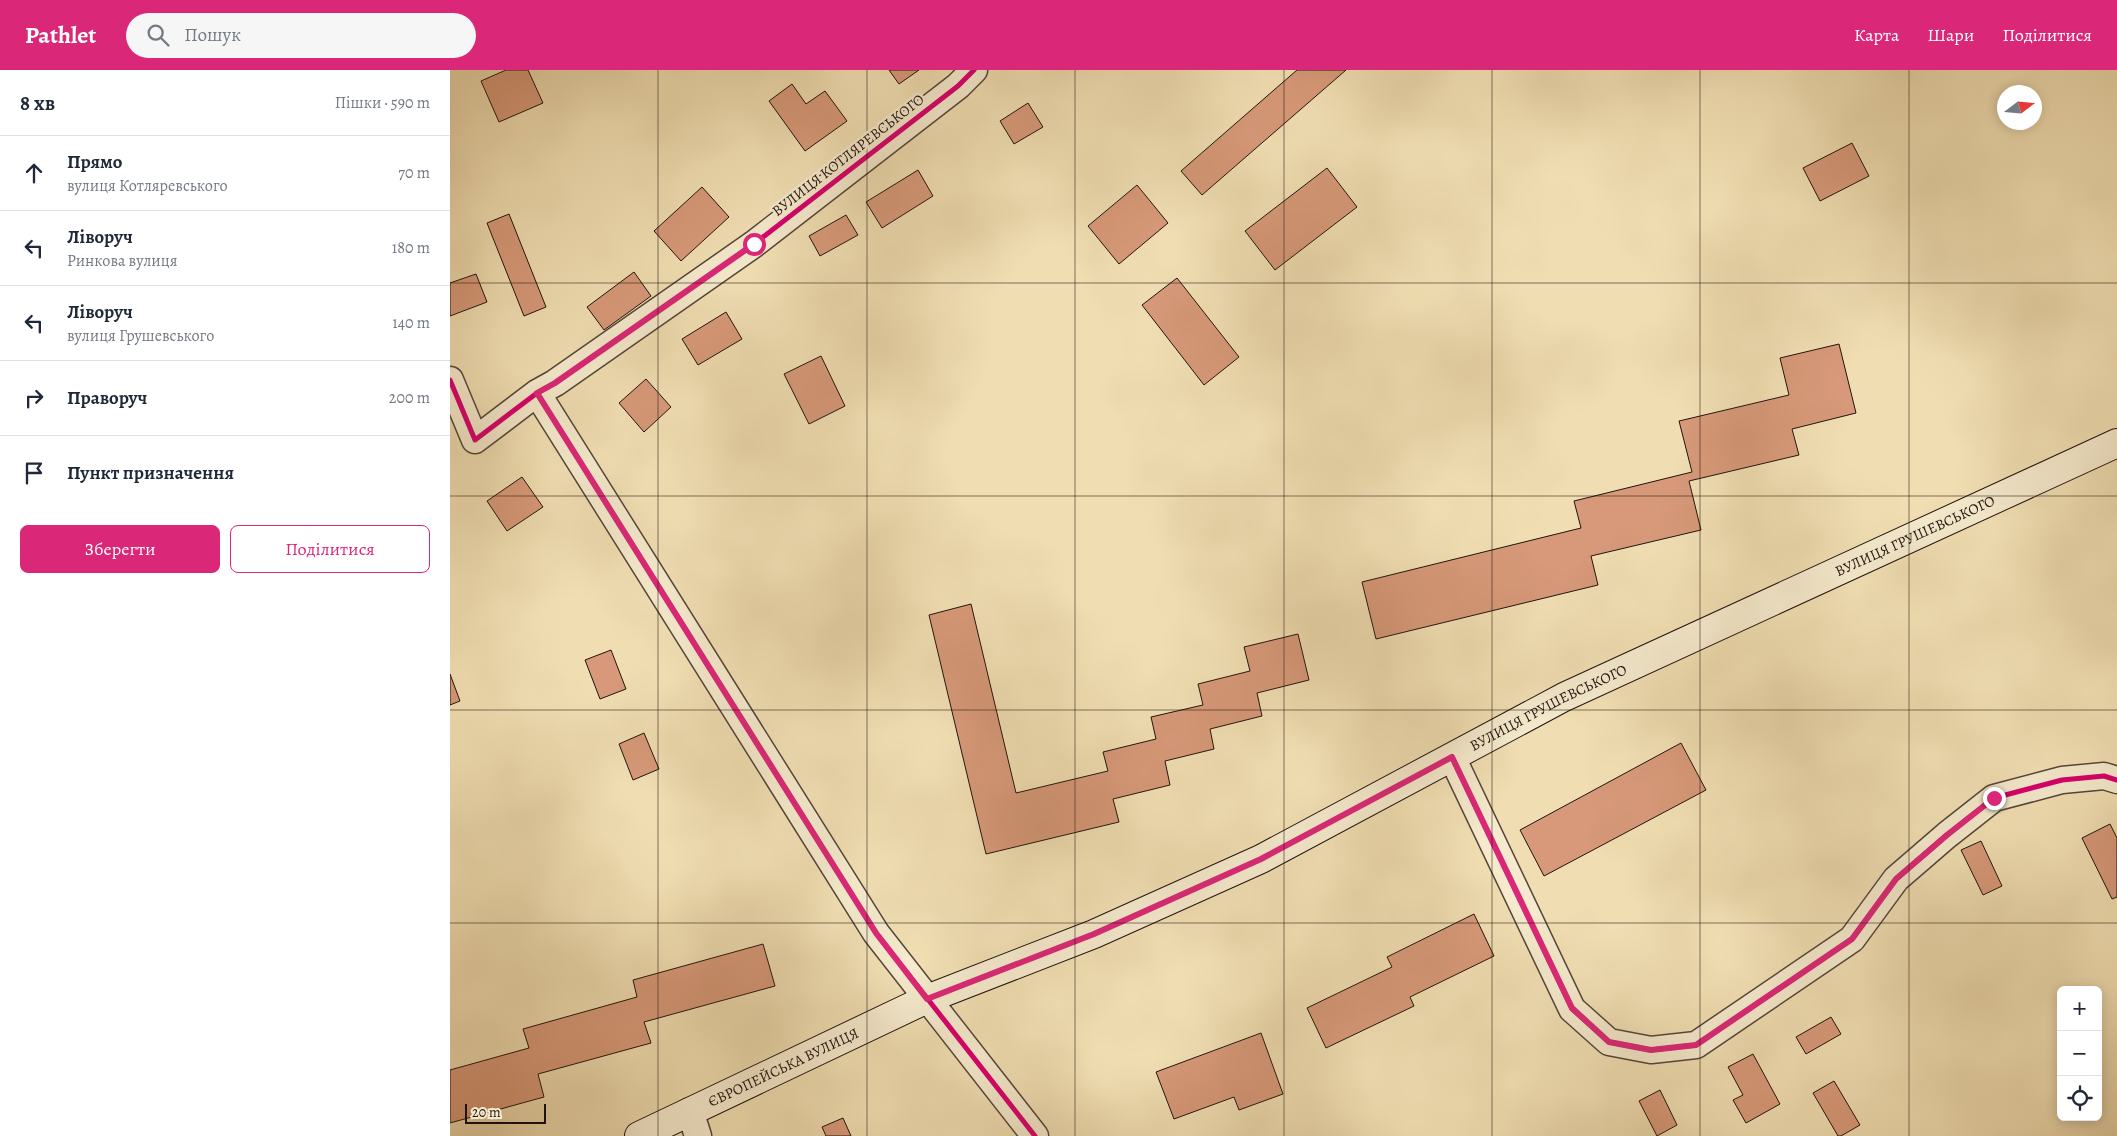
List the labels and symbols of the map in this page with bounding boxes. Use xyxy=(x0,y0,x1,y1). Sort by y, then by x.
north arrow xyxy=(1997,85,2042,130)
street label: ВУЛИЦЯ КОТЛЯРЕВСЬКОГО xyxy=(768,89,928,221)
route start xyxy=(743,233,766,256)
street label: ВУЛИЦЯ ГРУШЕВСЬКОГО xyxy=(1832,490,1998,581)
street label: ВУЛИЦЯ ГРУШЕВСЬКОГО xyxy=(1466,659,1630,756)
route end xyxy=(1983,787,2006,810)
street label: ЄВРОПЕЙСЬКА ВУЛИЦЯ xyxy=(705,1023,862,1112)
scale bar xyxy=(465,1101,546,1124)

